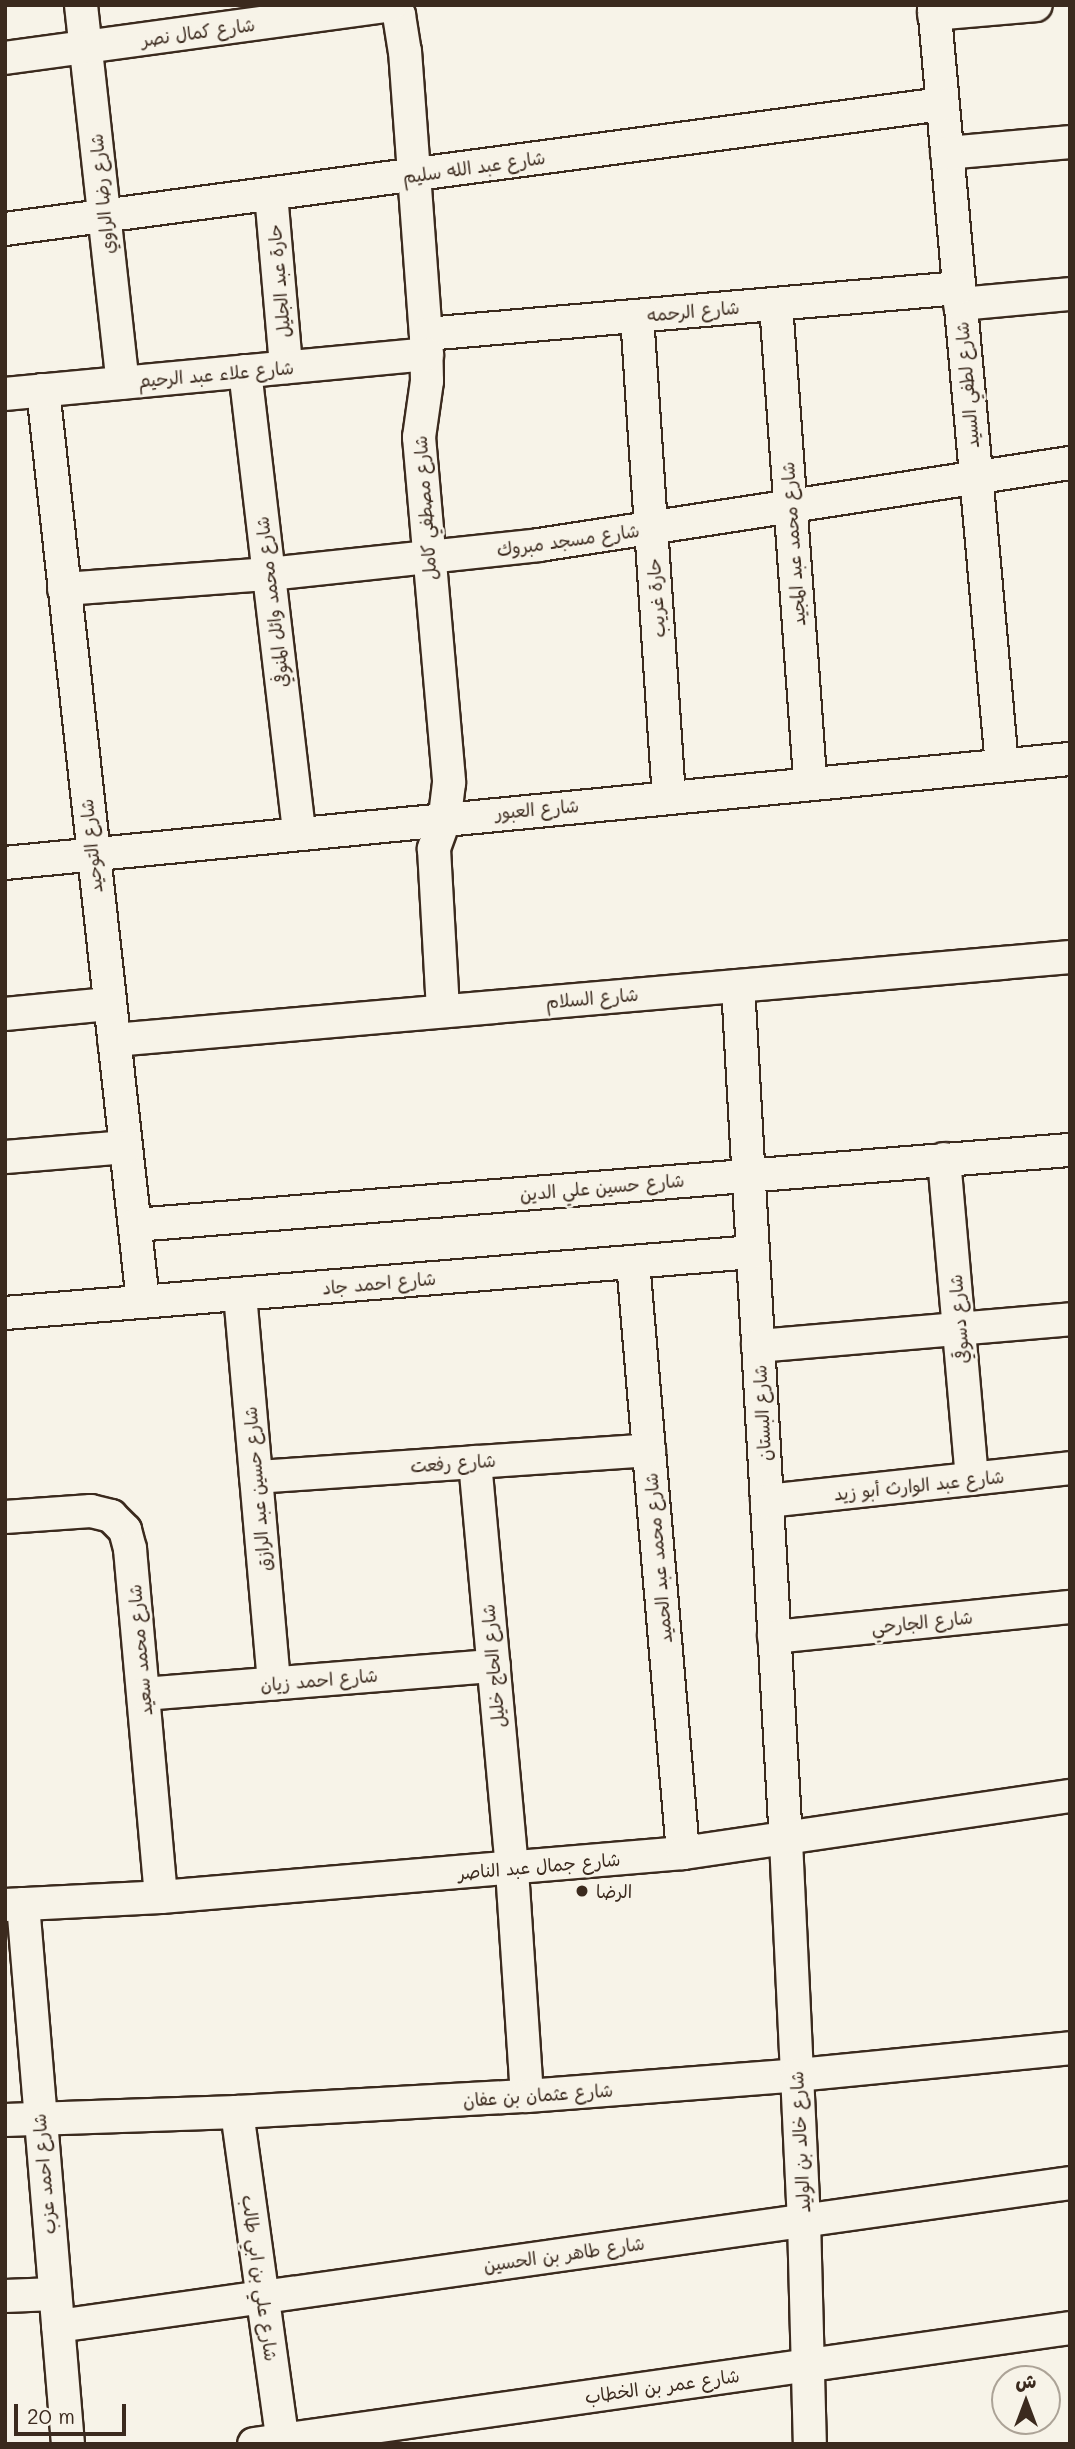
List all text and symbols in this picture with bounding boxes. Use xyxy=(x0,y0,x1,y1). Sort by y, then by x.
street label: شارع كمال نصر xyxy=(140,13,256,51)
street label: شارع رضا الراوي xyxy=(85,133,119,255)
street label: شارع عبد الله سليم xyxy=(401,146,547,188)
street label: حارة عبد الجليل xyxy=(263,223,295,339)
street label: شارع الرحمه xyxy=(646,296,740,326)
street label: شارع لطفي السيد xyxy=(951,321,983,449)
street label: شارع علاء عبد الرحيم xyxy=(137,356,295,392)
street label: شارع مصطفي كامل xyxy=(409,435,441,581)
street label: شارع محمد عبد المجيد xyxy=(776,461,810,627)
street label: شارع محمد وائل المنوفي xyxy=(251,515,293,689)
street label: شارع مسجد مبروك xyxy=(495,519,641,561)
street label: حارة غريب xyxy=(642,558,670,638)
street label: شارع العبور xyxy=(494,795,580,823)
street label: شارع التوحيد xyxy=(75,798,107,894)
street label: شارع السلام xyxy=(545,983,639,1013)
street label: شارع حسين علي الدين xyxy=(519,1169,685,1205)
street label: شارع احمد جاد xyxy=(321,1267,437,1299)
street label: شارع دسوقي xyxy=(944,1273,974,1365)
street label: شارع البستان xyxy=(749,1364,775,1462)
street label: شارع حسين عبد الرازق xyxy=(239,1406,275,1572)
street label: شارع رفعت xyxy=(410,1449,496,1477)
street label: شارع عبد الوارث أبو زيد xyxy=(833,1465,1005,1505)
street label: شارع محمد عبد الحميد xyxy=(640,1472,676,1644)
street label: شارع محمد سعيد xyxy=(123,1583,157,1717)
street label: شارع الحاج خليل xyxy=(477,1603,509,1729)
street label: شارع الجارحي xyxy=(870,1606,974,1638)
street label: شارع احمد زيان xyxy=(259,1664,379,1696)
street label: شارع جمال عبد الناصر xyxy=(457,1848,621,1884)
place label: الرضا xyxy=(596,1880,632,1902)
marker: الرضا xyxy=(574,1883,590,1899)
street label: شارع خالد بن الوليد xyxy=(786,2071,814,2213)
street label: شارع عثمان بن عفان xyxy=(462,2079,614,2111)
street label: شارع احمد عزب xyxy=(28,2113,60,2235)
street label: شارع علي بن ابي طالب xyxy=(238,2193,282,2363)
street label: شارع طاهر بن الحسين xyxy=(482,2232,646,2276)
street label: شارع عمر بن الخطاب xyxy=(583,2364,741,2408)
north arrow xyxy=(991,2365,1061,2435)
text: ش xyxy=(1016,2368,1036,2393)
scale bar xyxy=(18,2390,130,2434)
text: 20 m xyxy=(27,2402,75,2429)

